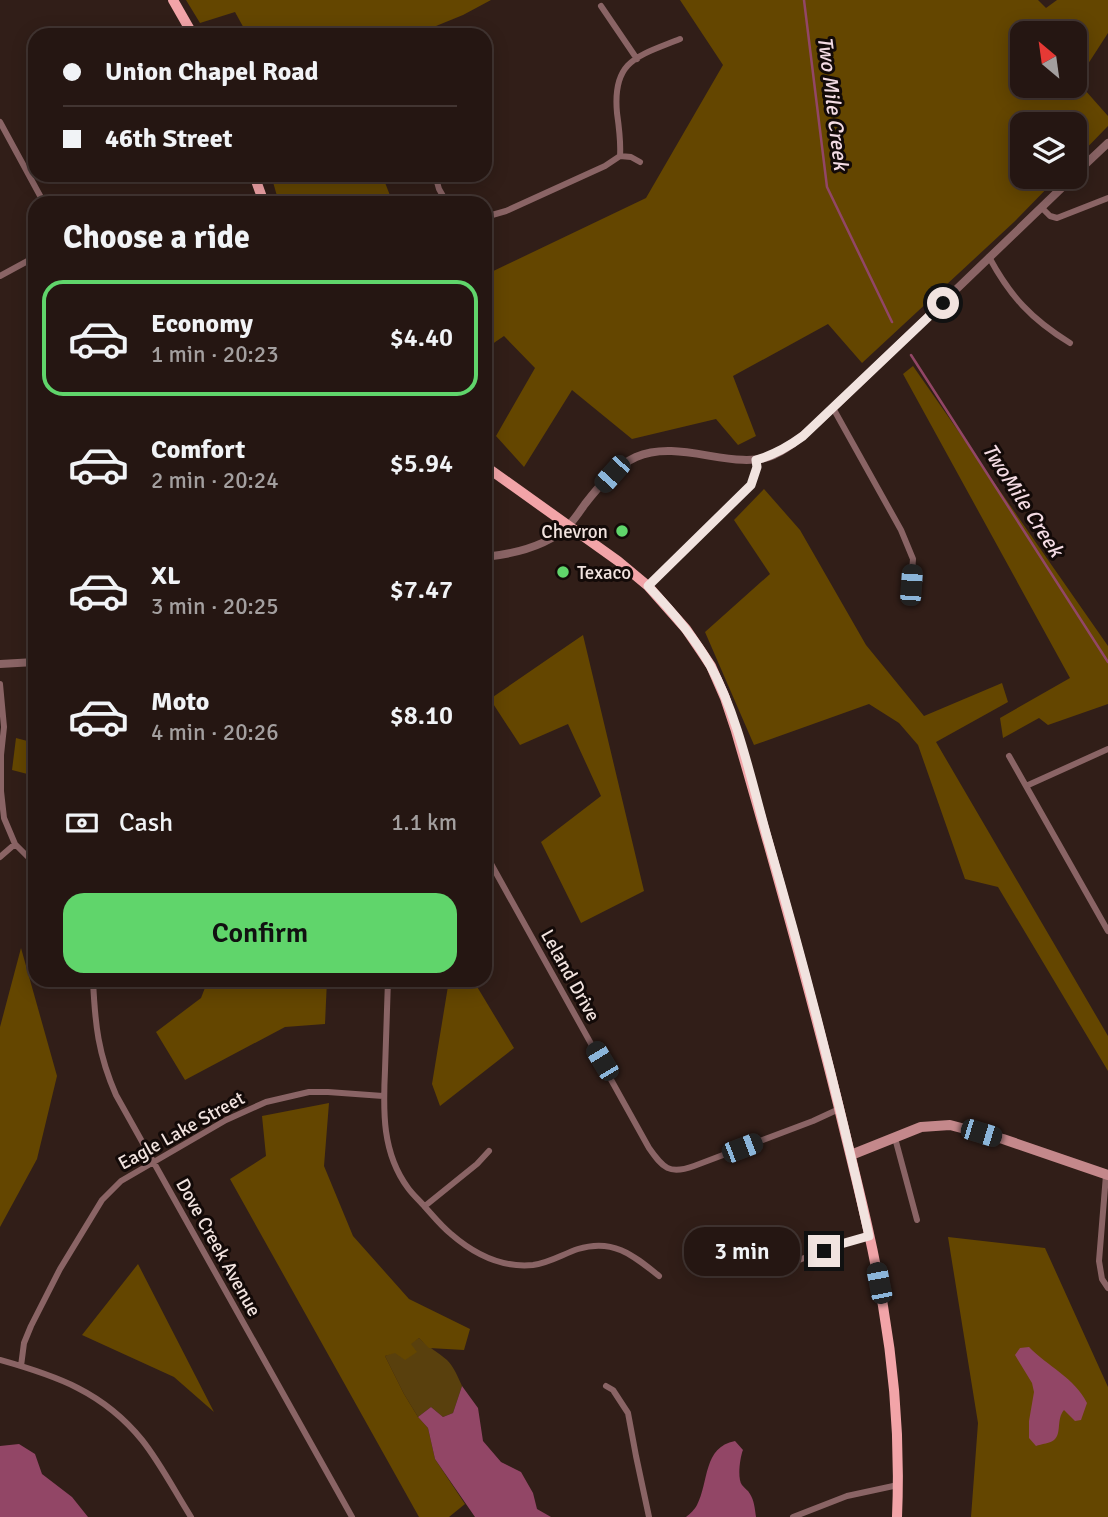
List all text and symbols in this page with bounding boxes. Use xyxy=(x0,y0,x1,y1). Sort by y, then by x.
north arrow xyxy=(1010,21,1087,98)
map controls xyxy=(1010,21,1087,189)
water label: Two Mile Creek xyxy=(812,35,854,174)
text: Union Chapel Road xyxy=(105,56,318,88)
button: layers xyxy=(1010,112,1087,189)
text: 46th Street xyxy=(105,123,232,155)
text: Choose a ride xyxy=(63,218,250,257)
route start xyxy=(927,287,959,319)
icon: car xyxy=(67,307,130,370)
text: Economy xyxy=(151,308,253,340)
text: $4.40 xyxy=(390,322,453,354)
text: 1 min · 20:23 xyxy=(151,340,279,369)
icon: car xyxy=(67,433,130,496)
text: Comfort xyxy=(151,434,245,466)
water label: TwoMile Creek xyxy=(977,438,1071,564)
text: $5.94 xyxy=(390,448,453,480)
car xyxy=(591,451,634,497)
text: 2 min · 20:24 xyxy=(151,466,279,495)
place label: Chevron xyxy=(541,520,608,544)
marker: Chevron xyxy=(614,523,630,539)
icon: car xyxy=(67,559,130,622)
text: XL xyxy=(151,560,181,592)
place label: Texaco xyxy=(577,561,631,585)
car xyxy=(900,563,923,607)
marker: Texaco xyxy=(555,564,571,580)
text: $7.47 xyxy=(390,574,453,606)
text: 3 min · 20:25 xyxy=(151,592,279,621)
icon: car xyxy=(67,685,130,748)
text: Moto xyxy=(151,686,209,718)
text: $8.10 xyxy=(390,700,453,732)
text: 4 min · 20:26 xyxy=(151,718,279,747)
icon: cash xyxy=(63,804,101,842)
text: Cash xyxy=(119,807,173,839)
text: 1.1 km xyxy=(391,808,457,837)
button: Confirm xyxy=(63,893,457,973)
street label: Leland Drive xyxy=(535,925,605,1026)
car xyxy=(583,1038,622,1084)
street label: Eagle Lake Street xyxy=(114,1086,249,1176)
car xyxy=(958,1117,1005,1149)
car xyxy=(719,1131,766,1165)
street label: Dove Creek Avenue xyxy=(170,1174,266,1321)
callout: 3 min xyxy=(684,1226,800,1276)
route end xyxy=(808,1235,840,1267)
text: 3 min xyxy=(714,1237,770,1266)
car xyxy=(865,1260,894,1306)

